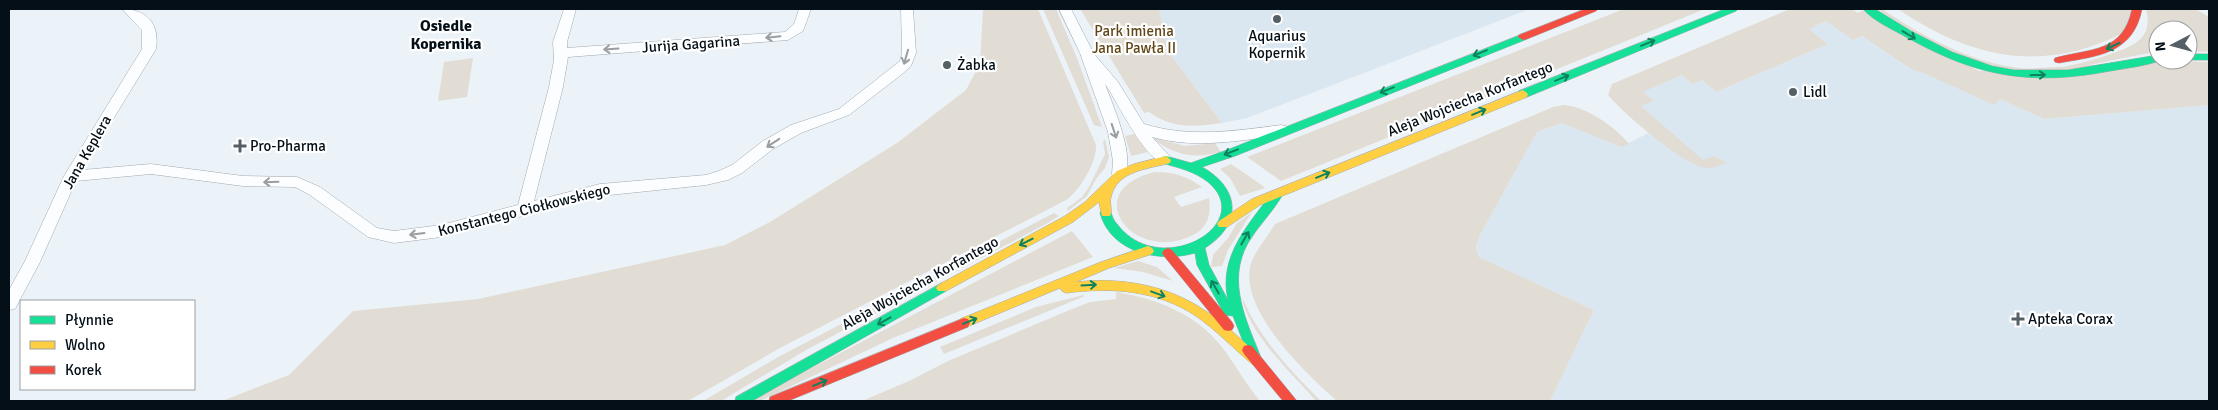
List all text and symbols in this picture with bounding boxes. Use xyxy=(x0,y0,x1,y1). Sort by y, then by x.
marker: Aquarius Kopernik xyxy=(1271,13,1283,25)
district label: Osiedle Kopernika xyxy=(410,16,482,54)
north arrow xyxy=(2148,20,2198,70)
park label: Park imienia Jana Pawła II xyxy=(1092,22,1176,57)
place label: Aquarius Kopernik xyxy=(1248,27,1306,62)
one-way arrow xyxy=(1901,31,1915,41)
street label: Jurija Gagarina xyxy=(641,32,741,56)
one-way arrow xyxy=(766,33,782,42)
one-way arrow xyxy=(1640,38,1656,47)
one-way arrow xyxy=(2106,41,2121,51)
text: N xyxy=(2152,41,2170,52)
one-way arrow xyxy=(603,45,619,54)
one-way arrow xyxy=(901,49,911,65)
one-way arrow xyxy=(1473,49,1488,58)
place label: Żabka xyxy=(957,56,996,74)
street label: Aleja Wojciecha Korfantego xyxy=(1385,58,1555,140)
marker: Żabka xyxy=(941,59,953,71)
one-way arrow xyxy=(2030,70,2046,80)
one-way arrow xyxy=(1554,73,1570,82)
place label: Lidl xyxy=(1803,83,1827,101)
one-way arrow xyxy=(1380,86,1395,95)
marker: Lidl xyxy=(1787,86,1799,98)
one-way arrow xyxy=(1471,107,1486,116)
street label: Jana Keplera xyxy=(59,112,115,192)
one-way arrow xyxy=(1109,122,1119,138)
place label: Pro-Pharma xyxy=(250,137,326,155)
one-way arrow xyxy=(767,138,781,148)
marker: Pro-Pharma xyxy=(234,140,246,152)
one-way arrow xyxy=(1224,148,1239,158)
one-way arrow xyxy=(1315,170,1330,180)
one-way arrow xyxy=(263,177,279,186)
street label: Konstantego Ciołkowskiego xyxy=(436,180,612,240)
one-way arrow xyxy=(410,229,426,239)
street label: Aleja Wojciecha Korfantego xyxy=(838,232,1002,334)
one-way arrow xyxy=(1241,232,1251,246)
one-way arrow xyxy=(1019,238,1034,247)
one-way arrow xyxy=(1210,280,1220,294)
one-way arrow xyxy=(1081,281,1097,290)
one-way arrow xyxy=(1150,289,1166,299)
legend xyxy=(20,300,195,390)
place label: Apteka Corax xyxy=(2028,310,2113,328)
text: Płynnie xyxy=(65,311,114,329)
marker: Apteka Corax xyxy=(2012,313,2024,325)
one-way arrow xyxy=(962,315,977,325)
one-way arrow xyxy=(877,317,892,326)
text: Wolno xyxy=(65,336,106,354)
text: Korek xyxy=(65,361,102,379)
one-way arrow xyxy=(812,377,827,387)

